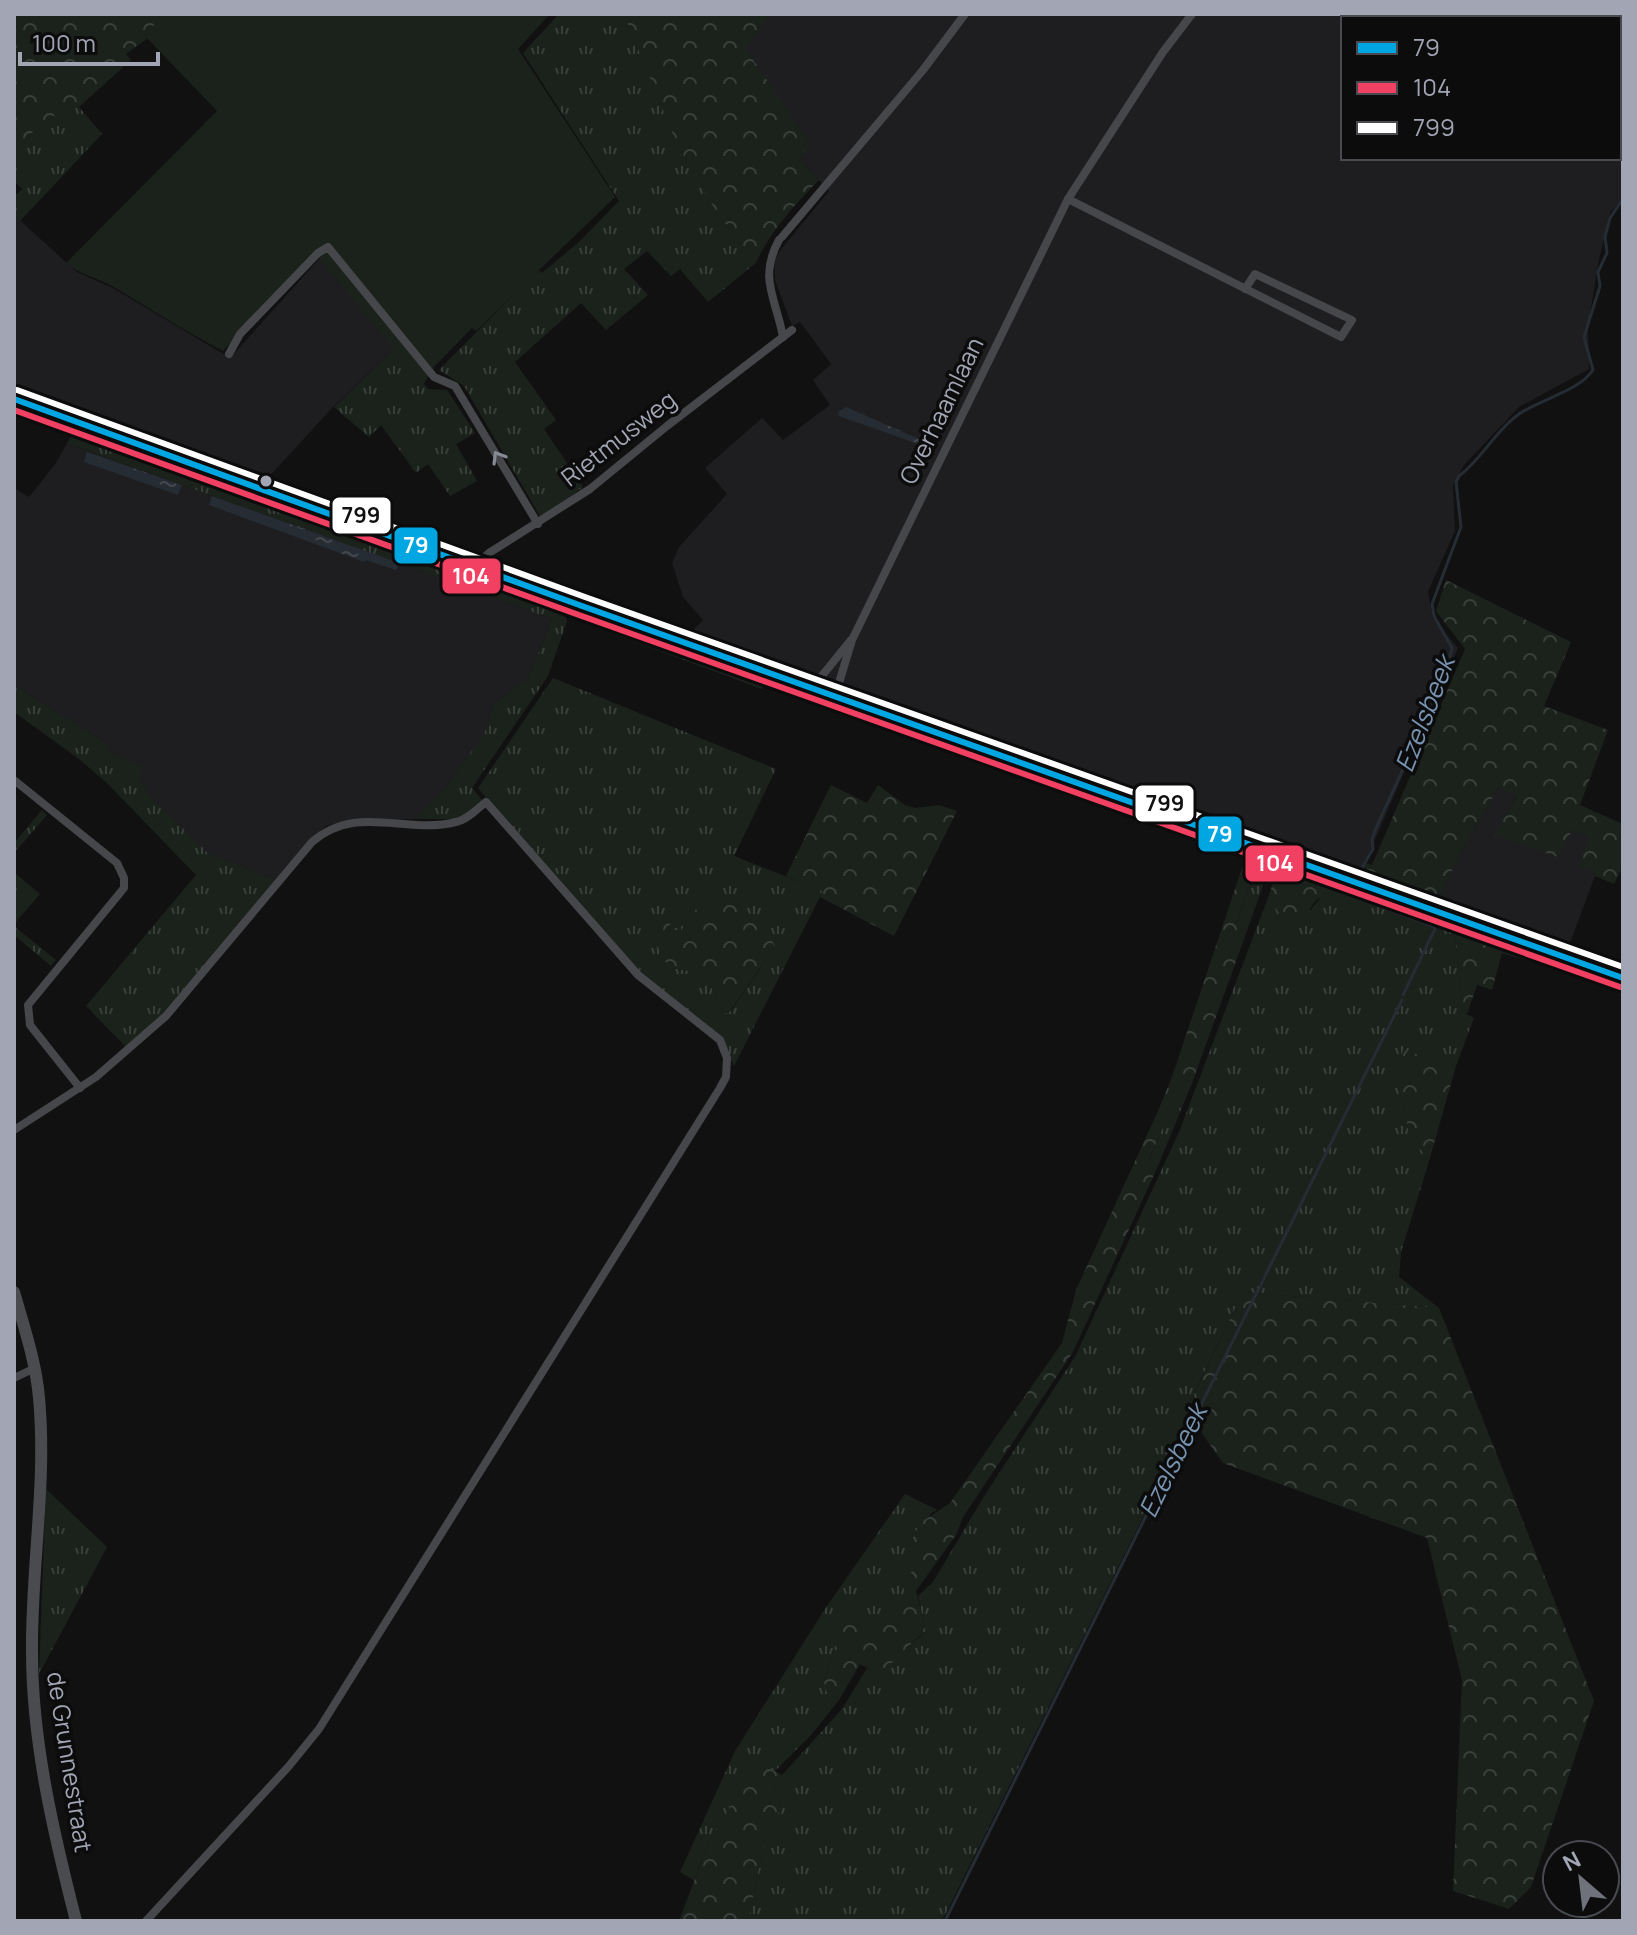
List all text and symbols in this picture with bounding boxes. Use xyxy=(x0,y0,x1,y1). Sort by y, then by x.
scale bar xyxy=(20,16,158,66)
legend xyxy=(1341,16,1621,160)
text: 100 m xyxy=(32,26,96,59)
text: 79 xyxy=(1413,30,1440,63)
text: 104 xyxy=(1413,70,1451,103)
text: 799 xyxy=(1413,110,1455,143)
street label: Overhaamlaan xyxy=(891,331,990,489)
street label: Rietmusweg xyxy=(554,383,682,493)
one-way arrow xyxy=(492,451,508,466)
unlabelled marker xyxy=(258,473,274,489)
line badge: 799 xyxy=(331,496,392,535)
text: 799 xyxy=(341,500,381,530)
line badge: 79 xyxy=(393,526,439,565)
text: 79 xyxy=(403,530,429,560)
line badge: 104 xyxy=(441,557,502,595)
text: 104 xyxy=(452,561,490,591)
water label: Ezelsbeek xyxy=(1386,647,1464,777)
line badge: 799 xyxy=(1134,784,1195,823)
text: 799 xyxy=(1145,788,1185,818)
line badge: 79 xyxy=(1197,815,1243,853)
text: 79 xyxy=(1207,819,1233,849)
line badge: 104 xyxy=(1244,844,1305,883)
text: 104 xyxy=(1256,848,1294,878)
water label: Ezelsbeek xyxy=(1129,1395,1217,1523)
street label: de Grunnestraat xyxy=(40,1669,101,1854)
north arrow xyxy=(1541,1839,1621,1919)
text: N xyxy=(1558,1844,1586,1878)

